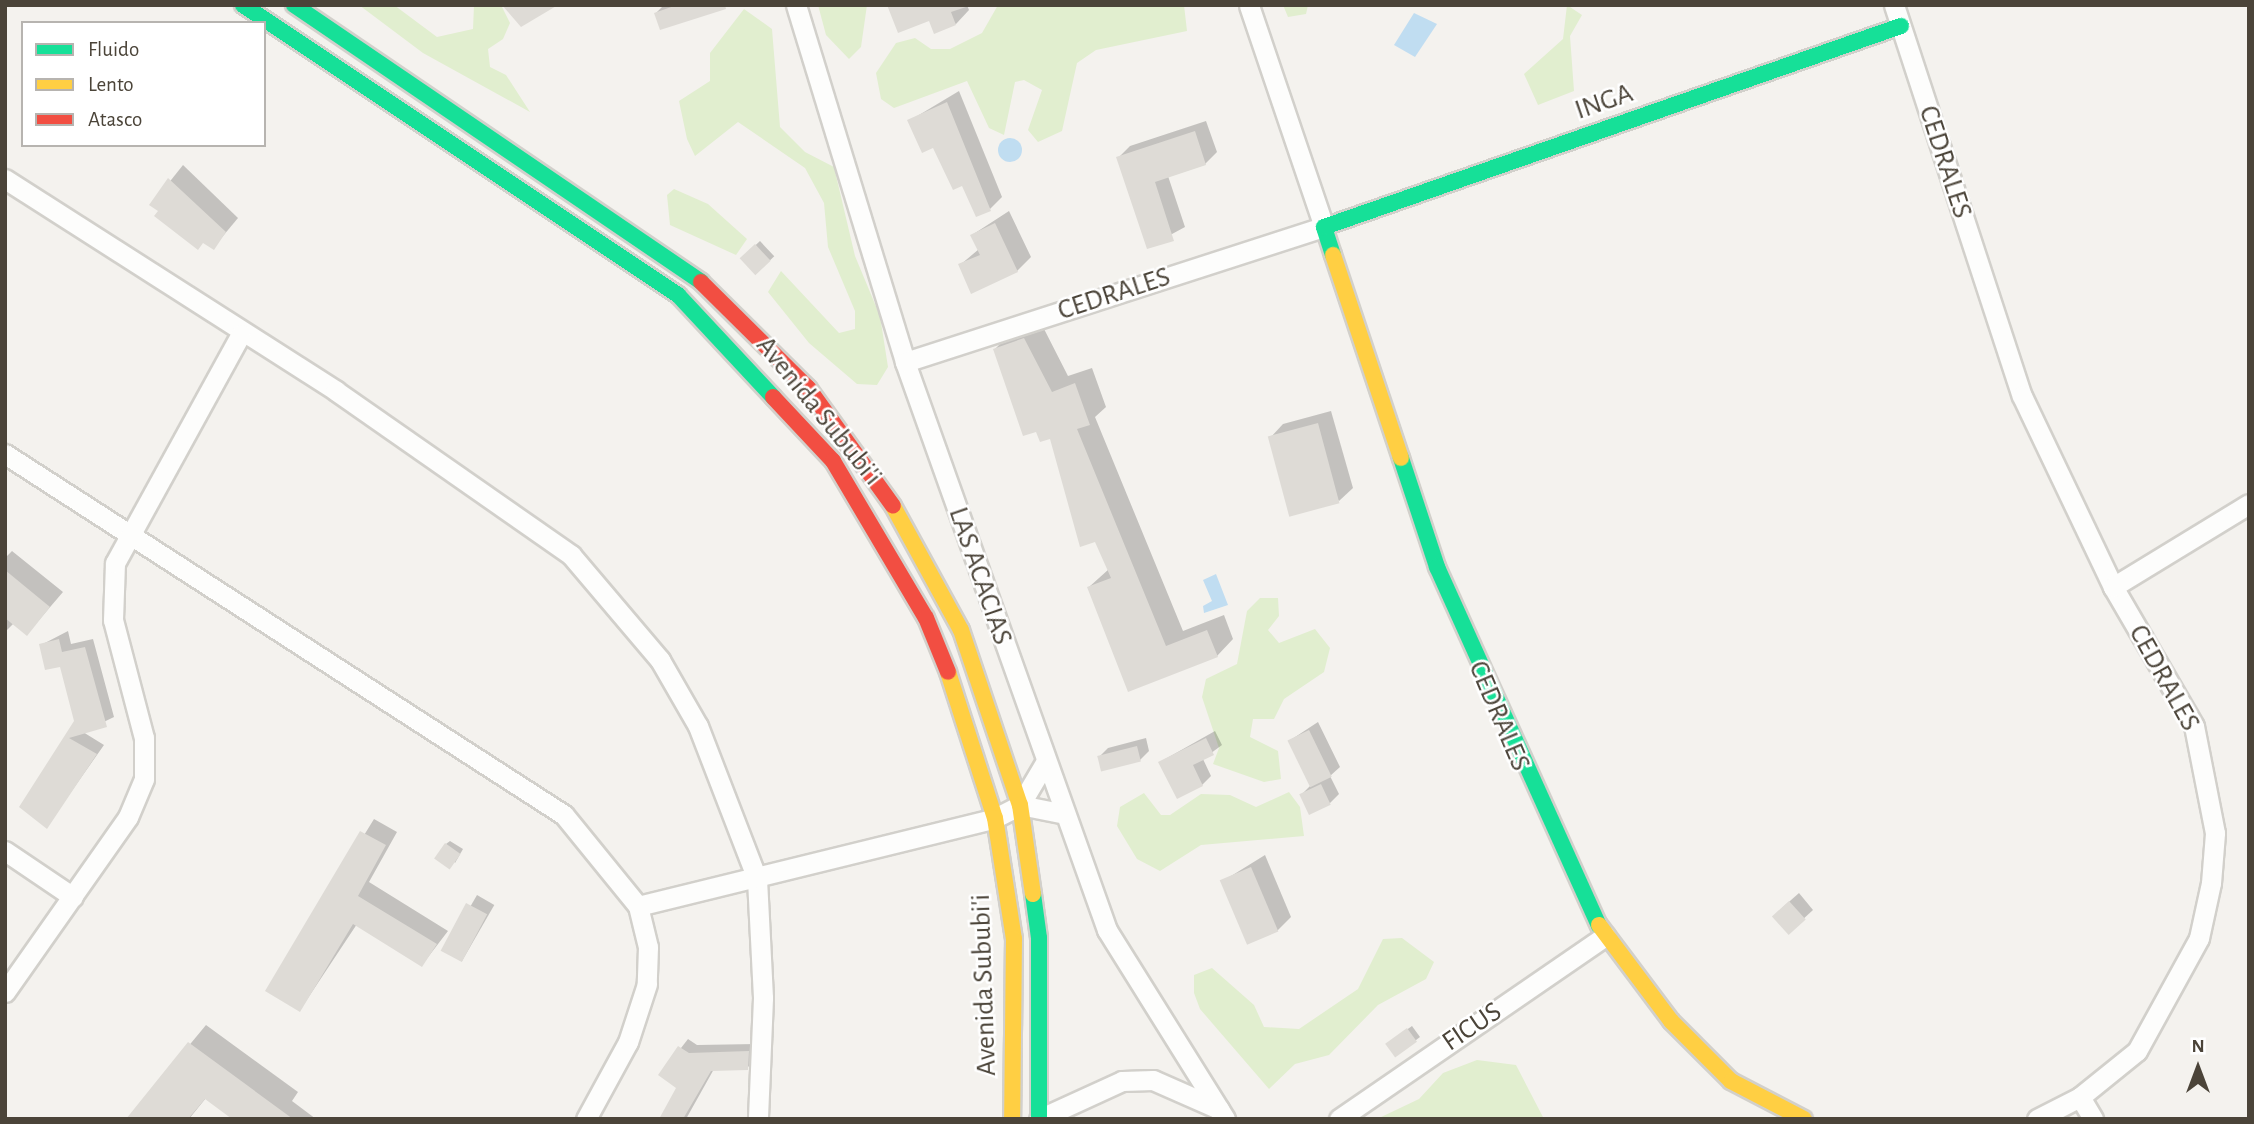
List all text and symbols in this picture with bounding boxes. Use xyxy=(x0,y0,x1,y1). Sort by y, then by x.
legend xyxy=(21,21,266,147)
text: Fluido xyxy=(88,39,139,60)
text: Lento xyxy=(88,74,134,95)
street label: INGA xyxy=(1571,76,1637,128)
street label: CEDRALES xyxy=(1911,102,1979,222)
text: Atasco xyxy=(88,109,142,130)
street label: CEDRALES xyxy=(1054,260,1174,328)
street label: Avenida Sububi'i xyxy=(749,330,889,492)
street label: LAS ACACIAS xyxy=(941,503,1019,649)
street label: CEDRALES xyxy=(2121,619,2207,737)
street label: CEDRALES xyxy=(1461,656,1537,776)
street label: Avenida Sububi'i xyxy=(964,893,1004,1077)
street label: FICUS xyxy=(1436,995,1508,1059)
north arrow xyxy=(2163,1033,2233,1103)
text: N xyxy=(2191,1037,2205,1056)

